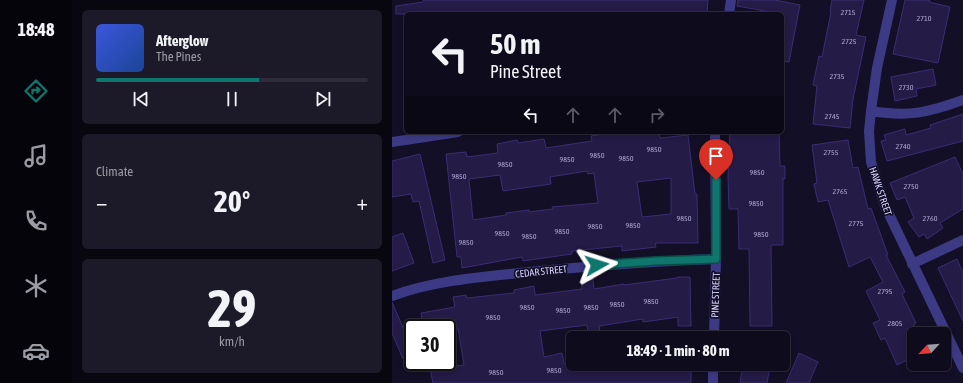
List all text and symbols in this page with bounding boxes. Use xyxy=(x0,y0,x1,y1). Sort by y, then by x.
house number: 2715 xyxy=(840,8,856,17)
house number: 2710 xyxy=(916,14,932,23)
text: 18:48 xyxy=(17,19,55,40)
icon: left xyxy=(424,28,476,80)
text: 50 m xyxy=(490,28,540,60)
text: Afterglow xyxy=(156,32,209,49)
house number: 2725 xyxy=(841,37,857,46)
text: The Pines xyxy=(156,49,201,64)
text: Pine Street xyxy=(490,61,561,82)
house number: 2735 xyxy=(829,72,845,81)
icon: directions xyxy=(22,77,50,105)
house number: 2730 xyxy=(898,83,914,92)
icon: previous xyxy=(130,88,152,110)
icon: pause xyxy=(221,88,243,110)
icon: next xyxy=(312,88,334,110)
icon: left xyxy=(520,104,542,126)
icon: ahead xyxy=(562,104,584,126)
icon: ahead xyxy=(604,104,626,126)
icon: right xyxy=(646,104,668,126)
house number: 2745 xyxy=(824,112,840,121)
pin xyxy=(699,139,733,180)
icon: music xyxy=(22,142,50,170)
house number: 2740 xyxy=(895,142,911,151)
house number: 9850 xyxy=(646,145,662,154)
icon: arrive xyxy=(705,145,727,167)
house number: 2755 xyxy=(823,148,839,157)
house number: 9850 xyxy=(589,151,605,160)
house number: 9850 xyxy=(618,154,634,163)
house number: 9850 xyxy=(559,155,575,164)
house number: 9850 xyxy=(497,160,513,169)
text: Climate xyxy=(96,164,133,179)
street label: HAWK STREET xyxy=(867,165,894,217)
house number: 9850 xyxy=(749,168,765,177)
house number: 9850 xyxy=(451,172,467,181)
house number: 2750 xyxy=(903,182,919,191)
text: 20° xyxy=(214,184,250,218)
house number: 2765 xyxy=(832,187,848,196)
text: − xyxy=(96,189,107,215)
text: + xyxy=(357,189,368,215)
house number: 9850 xyxy=(748,199,764,208)
icon: phone xyxy=(22,207,50,235)
house number: 9850 xyxy=(676,214,692,223)
house number: 2760 xyxy=(922,214,938,223)
house number: 2775 xyxy=(848,219,864,228)
house number: 9850 xyxy=(625,221,641,230)
house number: 9850 xyxy=(587,222,603,231)
house number: 9850 xyxy=(554,227,570,236)
house number: 9850 xyxy=(494,229,510,238)
house number: 9850 xyxy=(753,230,769,239)
house number: 9850 xyxy=(521,232,537,241)
house number: 9850 xyxy=(458,238,474,247)
position arrow xyxy=(576,244,618,286)
street label: CEDAR STREET xyxy=(515,263,568,280)
street label: PINE STREET xyxy=(709,271,722,318)
icon: climate xyxy=(22,272,50,300)
text: 29 xyxy=(208,278,256,338)
house number: 2795 xyxy=(877,287,893,296)
house number: 9850 xyxy=(643,297,659,306)
house number: 9850 xyxy=(609,300,625,309)
house number: 9850 xyxy=(519,303,535,312)
house number: 9850 xyxy=(583,303,599,312)
house number: 9850 xyxy=(555,306,571,315)
house number: 9850 xyxy=(485,313,501,322)
speed limit sign: 30 xyxy=(404,319,456,371)
house number: 2805 xyxy=(887,319,903,328)
north arrow xyxy=(907,327,951,371)
map controls xyxy=(907,327,951,371)
text: km/h xyxy=(219,334,245,349)
icon: car xyxy=(22,337,50,365)
text: 18:49 · 1 min · 80 m xyxy=(626,342,730,359)
house number: 9850 xyxy=(546,366,562,375)
house number: 9850 xyxy=(488,368,504,377)

